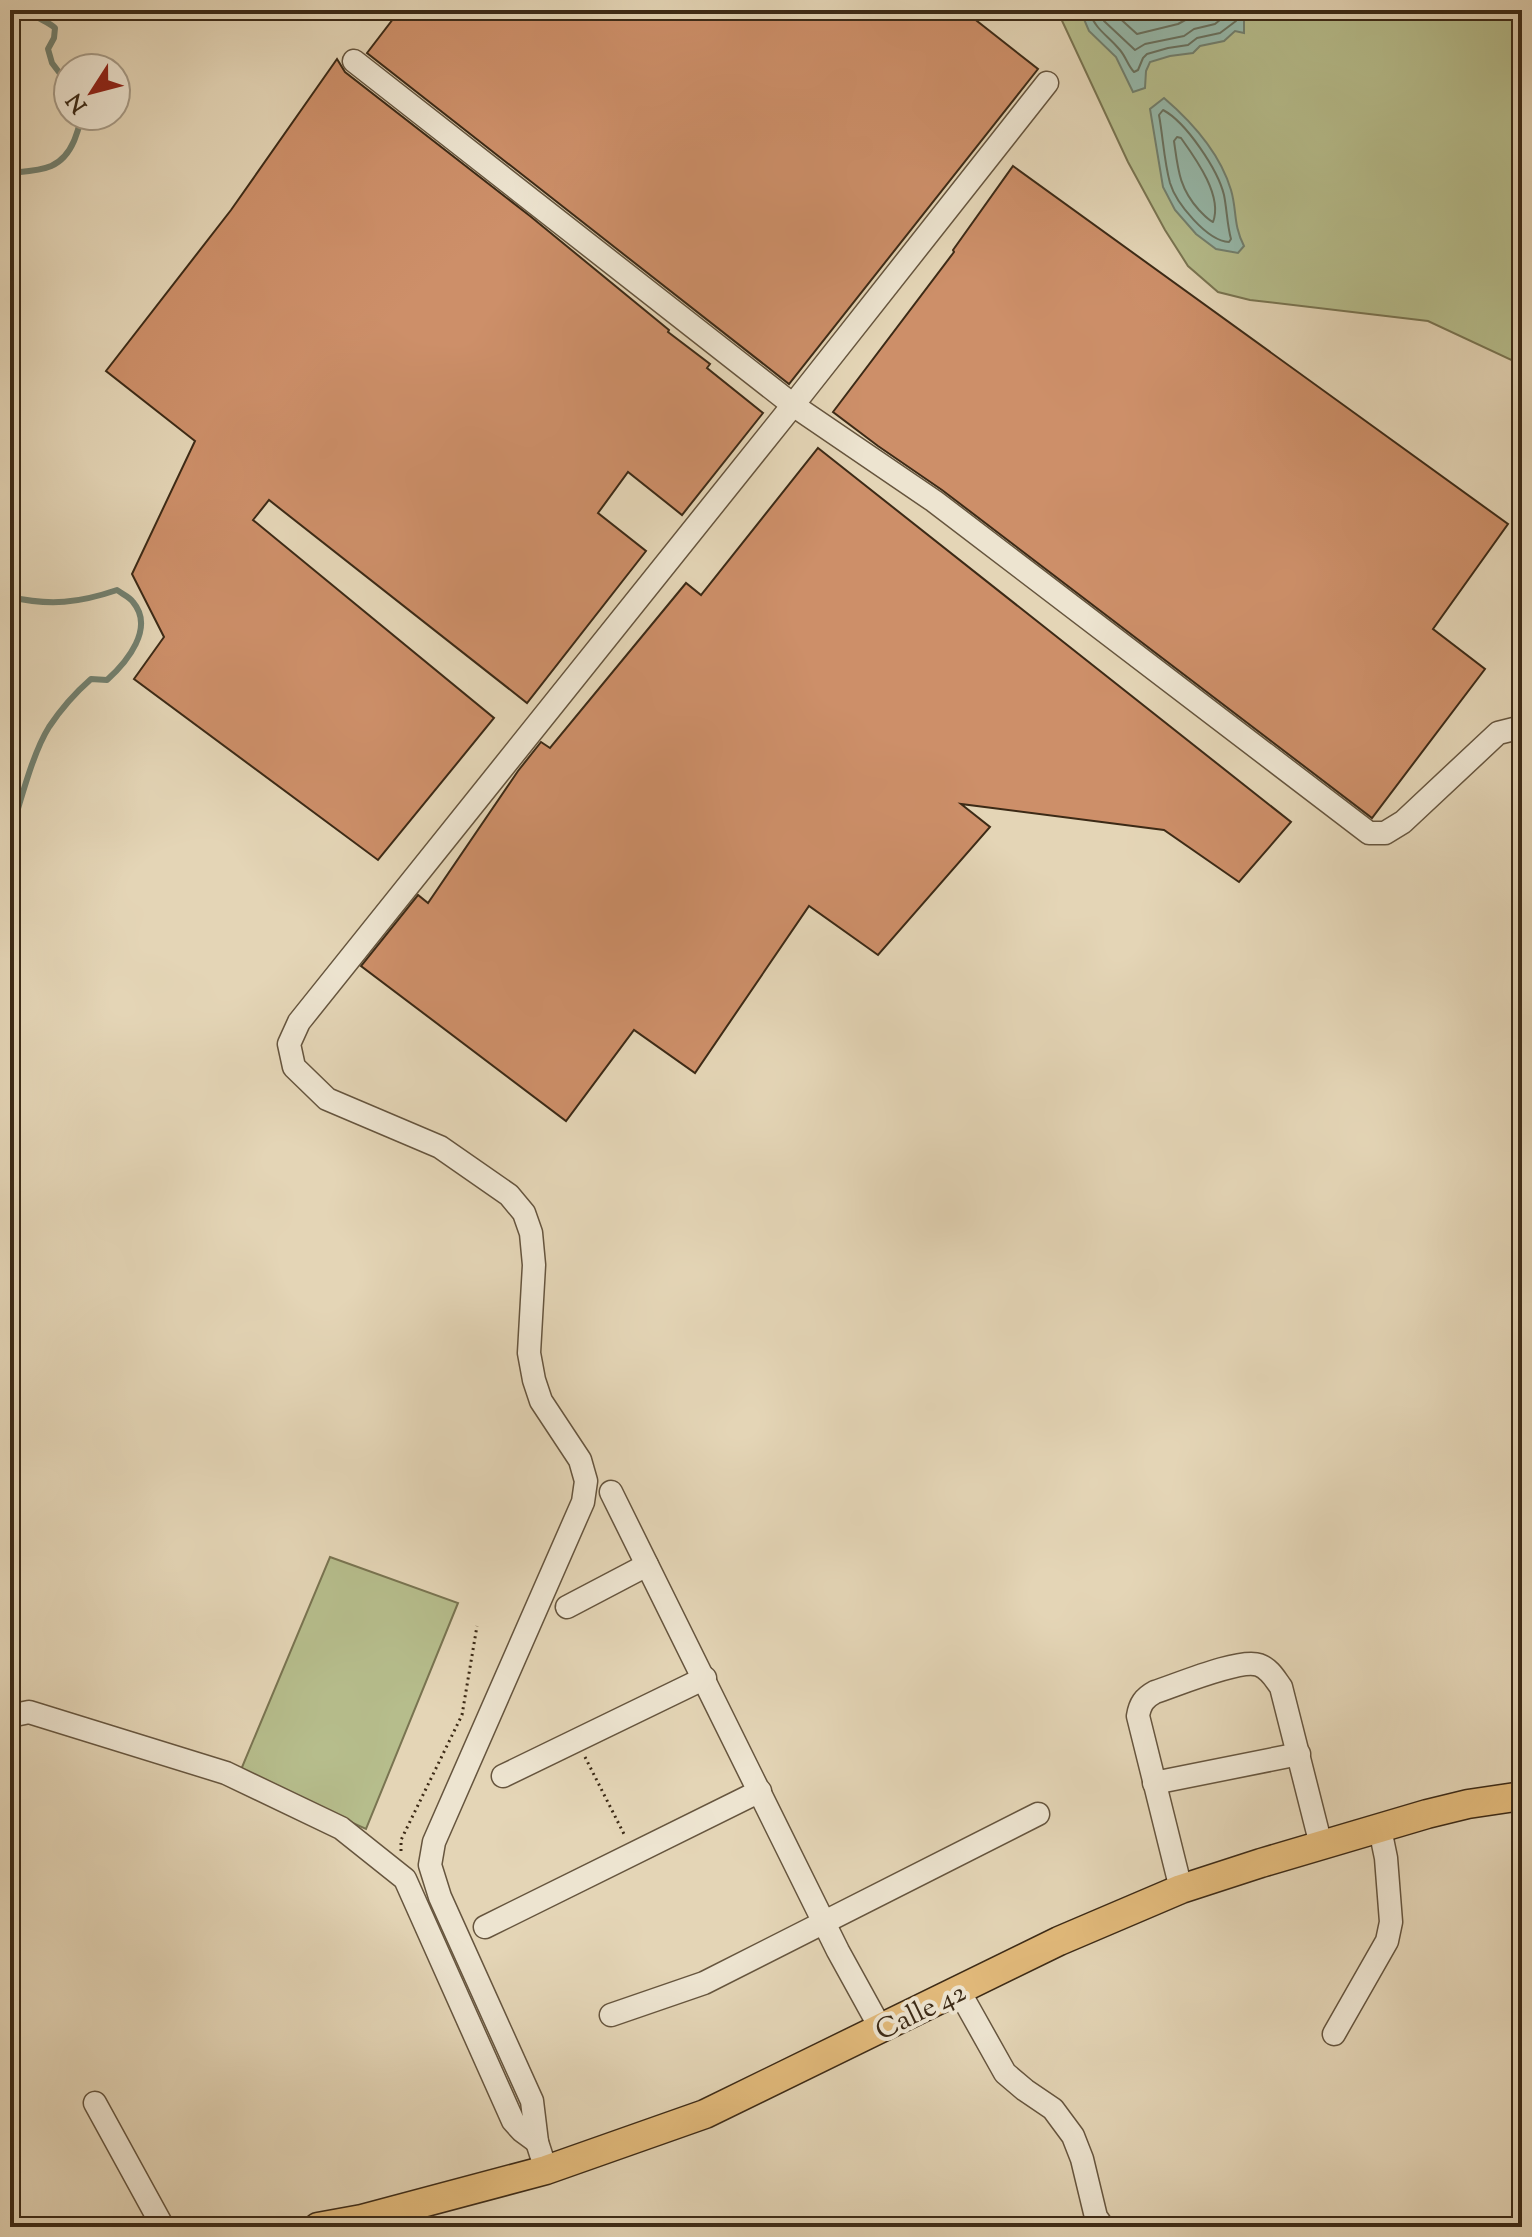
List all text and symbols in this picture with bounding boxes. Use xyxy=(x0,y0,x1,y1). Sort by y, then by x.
north arrow xyxy=(52,52,132,132)
text: N xyxy=(60,85,96,119)
street label: Calle 42 xyxy=(869,1974,974,2052)

